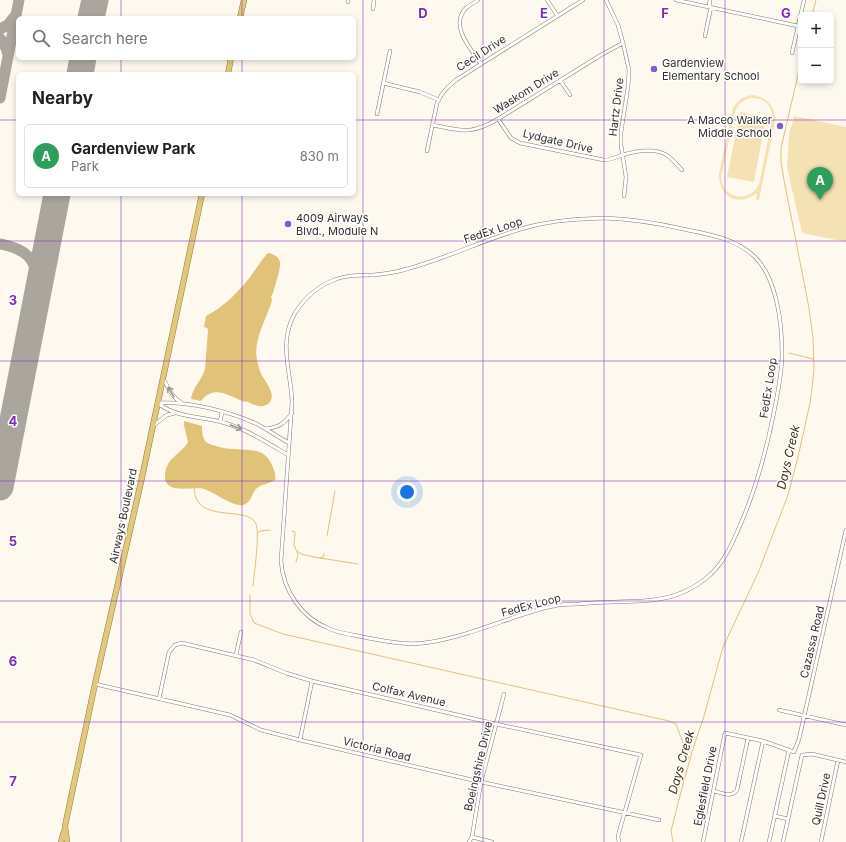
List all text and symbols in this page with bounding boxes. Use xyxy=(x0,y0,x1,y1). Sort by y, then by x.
text: D xyxy=(418,5,428,21)
text: E xyxy=(540,5,548,21)
text: F xyxy=(661,5,669,21)
text: G xyxy=(781,5,791,21)
map controls xyxy=(798,12,834,84)
button: + xyxy=(798,12,834,48)
search box xyxy=(16,16,356,60)
icon: search xyxy=(30,27,52,49)
text: Search here xyxy=(62,29,148,48)
street label: Cecil Drive xyxy=(454,32,508,74)
button: − xyxy=(798,48,834,84)
place label: Gardenview Elementary School xyxy=(662,56,759,83)
marker: Gardenview Elementary School xyxy=(649,64,659,74)
street label: Waskom Drive xyxy=(491,65,561,117)
street label: Hartz Drive xyxy=(605,77,627,137)
text: Nearby xyxy=(32,88,93,108)
place label: A Maceo Walker Middle School xyxy=(687,113,772,140)
marker: A Maceo Walker Middle School xyxy=(775,121,785,131)
street label: Lydgate Drive xyxy=(522,126,594,156)
text: Gardenview Park xyxy=(71,139,196,158)
text: A xyxy=(41,148,51,164)
text: 830 m xyxy=(300,148,339,164)
text: Park xyxy=(71,158,99,174)
pin: A xyxy=(807,167,833,200)
place label: 4009 Airways Blvd., Module N xyxy=(296,211,378,238)
street label: FedEx Loop xyxy=(462,214,524,246)
marker: 4009 Airways Blvd., Module N xyxy=(283,219,293,229)
text: 3 xyxy=(9,292,17,308)
street label: FedEx Loop xyxy=(756,356,780,419)
one-way arrow xyxy=(167,387,175,398)
text: 4 xyxy=(9,413,18,429)
water label: Days Creek xyxy=(773,423,803,491)
one-way arrow xyxy=(229,424,241,432)
street label: Airways Boulevard xyxy=(106,467,140,565)
your location xyxy=(397,482,417,502)
text: 5 xyxy=(9,533,17,549)
street label: FedEx Loop xyxy=(500,590,563,620)
street label: Cazassa Road xyxy=(797,604,827,680)
text: 6 xyxy=(9,653,17,669)
street label: Colfax Avenue xyxy=(371,679,447,709)
street label: Boeingshire Drive xyxy=(461,720,495,812)
water label: Days Creek xyxy=(665,728,697,796)
street label: Victoria Road xyxy=(342,734,412,764)
street label: Eglesfield Drive xyxy=(690,745,720,827)
street label: Quill Drive xyxy=(809,771,833,827)
text: 7 xyxy=(9,773,17,789)

